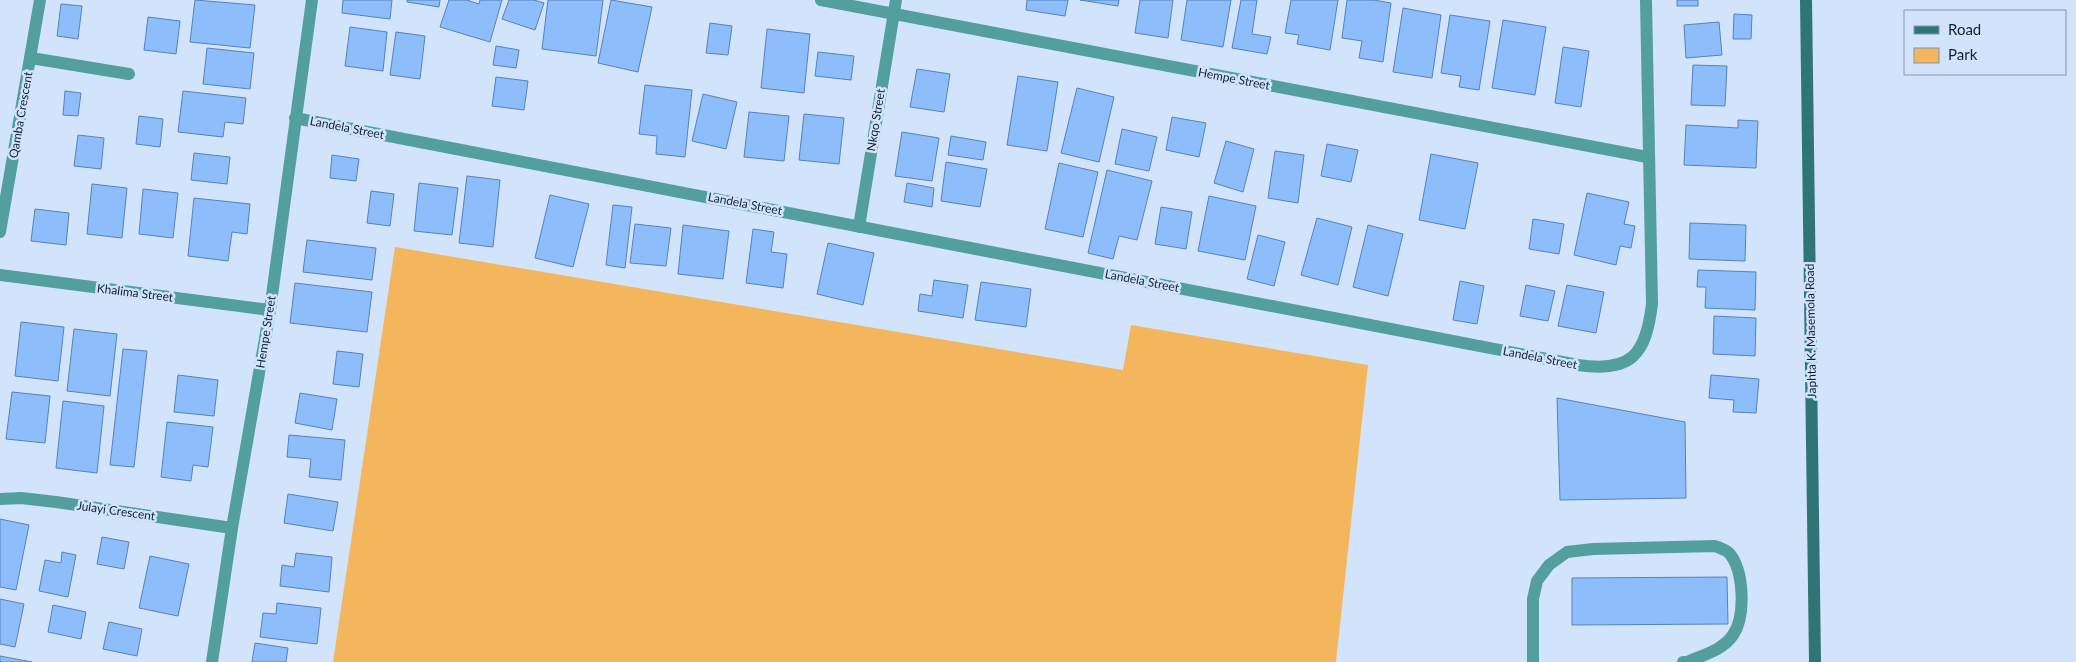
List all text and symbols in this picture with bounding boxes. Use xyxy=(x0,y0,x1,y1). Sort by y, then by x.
legend xyxy=(1904,10,2066,75)
text: Road xyxy=(1948,20,1981,38)
text: Park xyxy=(1948,45,1978,63)
street label: Hempe Street xyxy=(1197,64,1272,93)
street label: Qamba Crescent xyxy=(6,70,36,159)
street label: Nkqo Street xyxy=(863,87,888,152)
street label: Landela Street xyxy=(309,113,386,142)
street label: Landela Street xyxy=(707,189,784,218)
street label: Japhta K. Masemola Road xyxy=(1802,263,1819,399)
street label: Landela Street xyxy=(1104,266,1181,295)
street label: Khalima Street xyxy=(96,280,175,305)
street label: Hempe Street xyxy=(252,294,279,369)
street label: Landela Street xyxy=(1502,343,1579,372)
street label: Julayi Crescent xyxy=(76,498,157,524)

